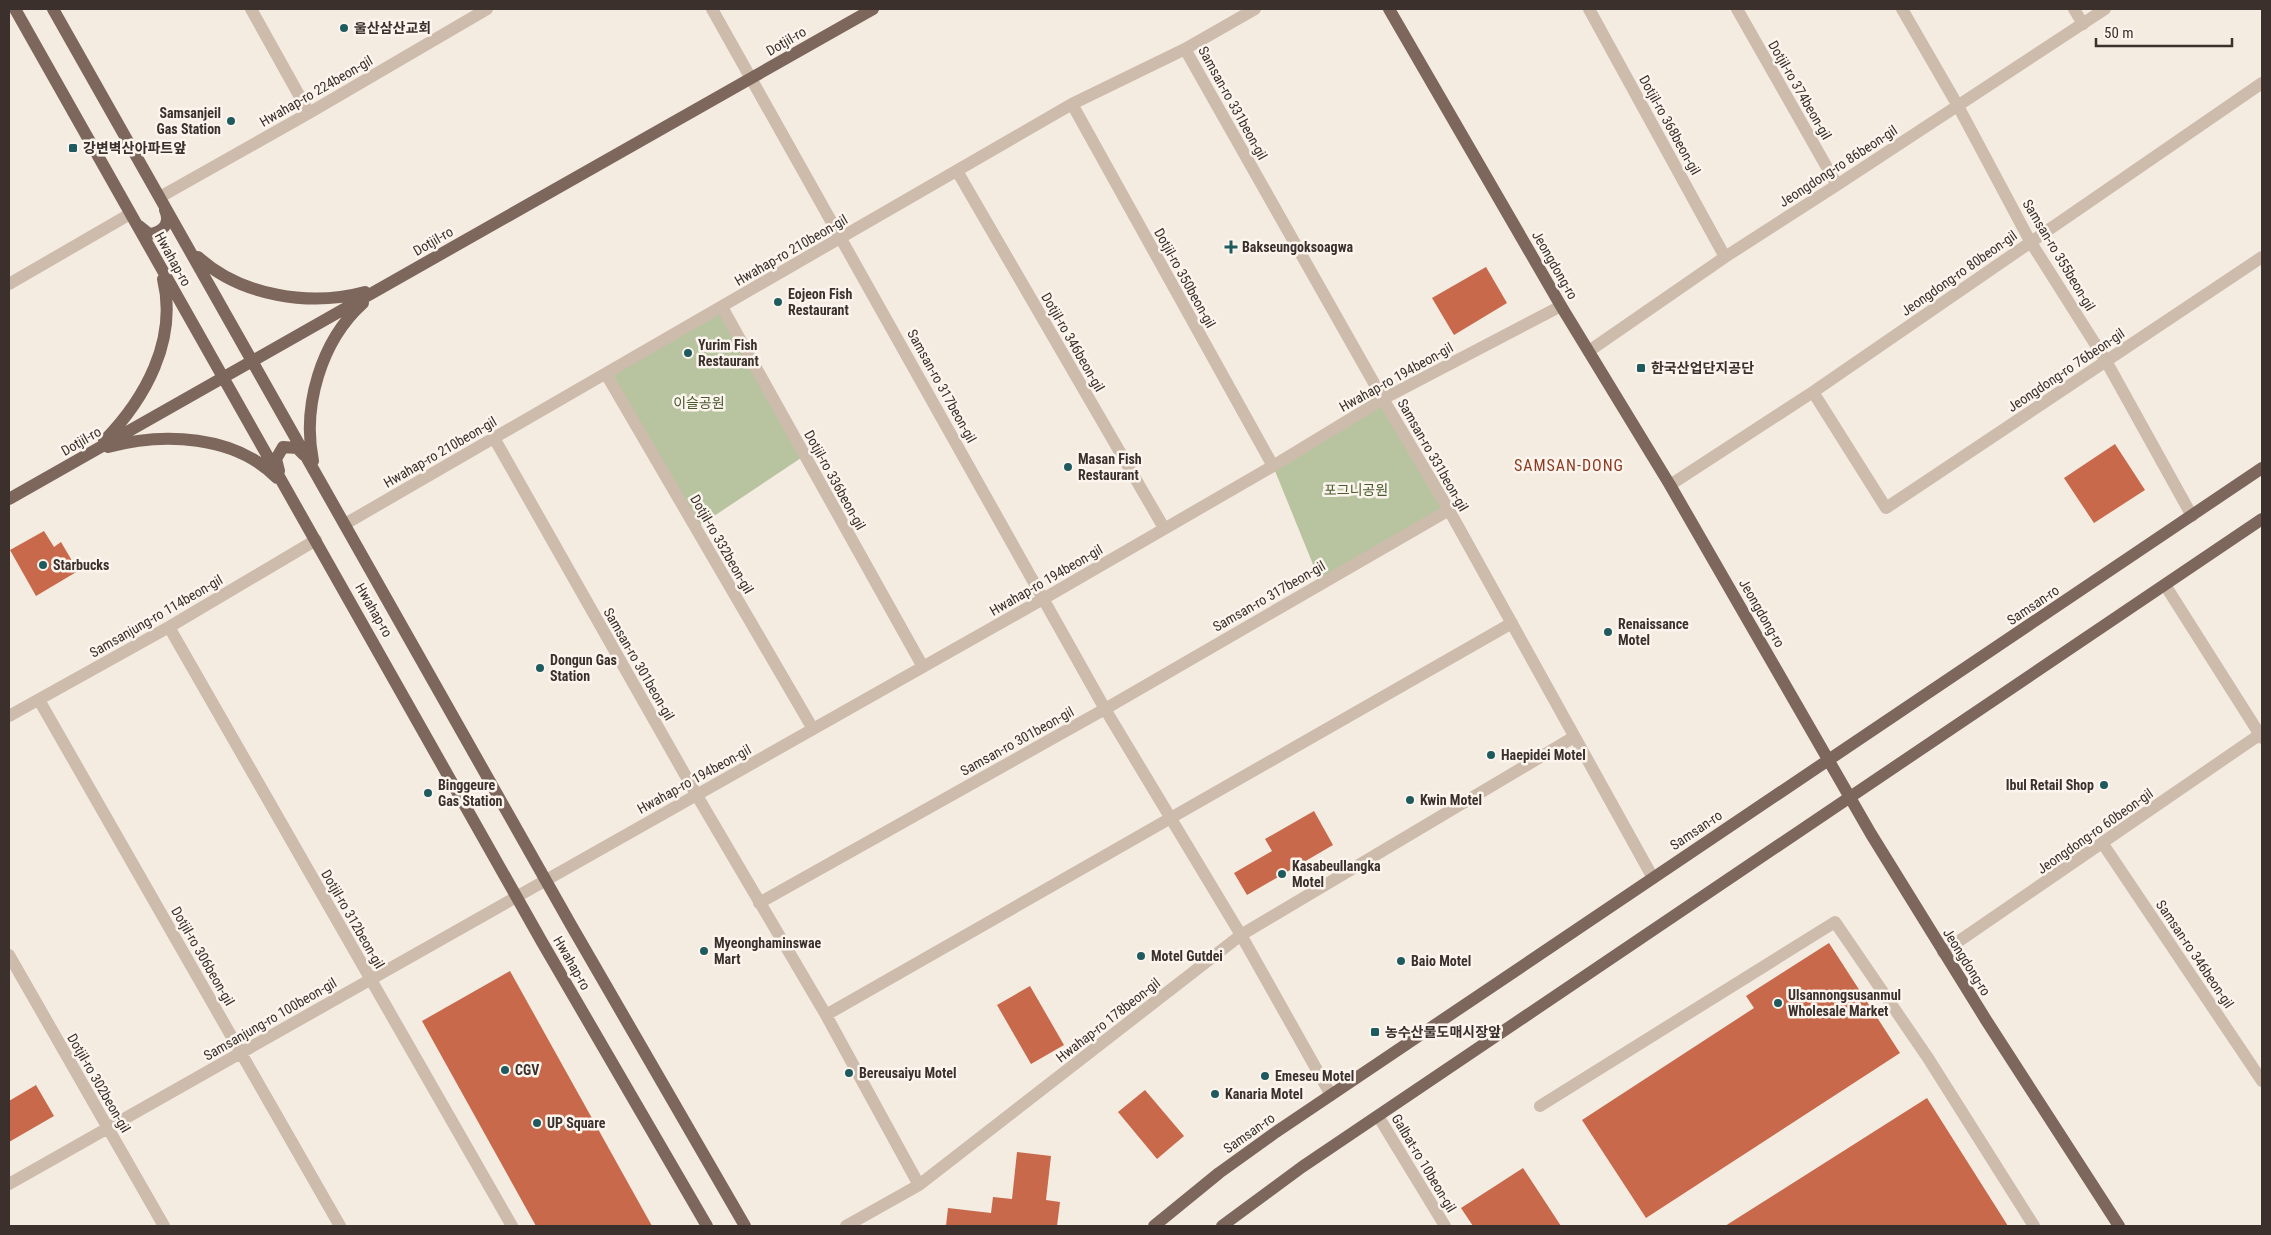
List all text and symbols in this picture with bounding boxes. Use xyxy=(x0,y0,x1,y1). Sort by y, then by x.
scale bar xyxy=(2096,15,2232,47)
place label: 울산삼산교회 xyxy=(354,20,431,36)
marker: 울산삼산교회 xyxy=(338,22,350,34)
street label: Dotjil-ro xyxy=(763,23,809,59)
text: 50 m xyxy=(2104,24,2134,42)
street label: Dotjil-ro 374beon-gil xyxy=(1765,38,1835,142)
street label: Samsan-ro 331beon-gil xyxy=(1195,44,1271,162)
street label: Hwahap-ro 224beon-gil xyxy=(257,52,375,130)
street label: Dotjil-ro 368beon-gil xyxy=(1636,72,1704,178)
place label: Samsanjeil Gas Station xyxy=(157,105,221,137)
marker: Samsanjeil Gas Station xyxy=(225,115,237,127)
street label: Jeongdong-ro 86beon-gil xyxy=(1776,122,1900,210)
place label: 강변벽산아파트앞 xyxy=(83,140,186,156)
marker: 강변벽산아파트앞 xyxy=(67,142,79,154)
street label: Samsan-ro 355beon-gil xyxy=(2019,196,2099,314)
street label: Hwahap-ro 210beon-gil xyxy=(732,211,850,289)
street label: Dotjil-ro xyxy=(410,223,456,259)
street label: Dotjil-ro 350beon-gil xyxy=(1151,225,1219,331)
street label: Jeongdong-ro 80beon-gil xyxy=(1898,227,2020,319)
street label: Jeongdong-ro xyxy=(1529,228,1581,302)
street label: Hwahap-ro xyxy=(152,229,194,289)
place label: Bakseungoksoagwa xyxy=(1242,239,1354,255)
marker: Bakseungoksoagwa xyxy=(1224,240,1238,254)
place label: Eojeon Fish Restaurant xyxy=(788,286,852,318)
street label: Dotjil-ro 346beon-gil xyxy=(1038,290,1108,394)
marker: Eojeon Fish Restaurant xyxy=(772,296,784,308)
street label: Jeongdong-ro 76beon-gil xyxy=(2005,325,2127,415)
street label: Samsan-ro 317beon-gil xyxy=(904,327,980,445)
place label: Yurim Fish Restaurant xyxy=(698,337,759,369)
street label: Hwahap-ro 194beon-gil xyxy=(1336,339,1456,415)
marker: Yurim Fish Restaurant xyxy=(682,347,694,359)
place label: 한국산업단지공단 xyxy=(1651,360,1754,376)
marker: 한국산업단지공단 xyxy=(1635,362,1647,374)
park label: 이슬공원 xyxy=(673,395,725,411)
street label: Samsan-ro 331beon-gil xyxy=(1394,396,1472,514)
street label: Hwahap-ro 210beon-gil xyxy=(381,413,499,491)
street label: Dotjil-ro xyxy=(58,423,104,459)
street label: Dotjil-ro 336beon-gil xyxy=(801,427,869,533)
place label: Masan Fish Restaurant xyxy=(1078,451,1142,483)
district label: SAMSAN-DONG xyxy=(1514,456,1624,475)
marker: Masan Fish Restaurant xyxy=(1062,461,1074,473)
park label: 포그니공원 xyxy=(1324,482,1388,498)
street label: Dotjil-ro 332beon-gil xyxy=(687,492,757,596)
street label: Hwahap-ro 194beon-gil xyxy=(987,541,1105,619)
place label: Starbucks xyxy=(53,557,109,573)
street label: Samsan-ro 317beon-gil xyxy=(1210,557,1328,635)
marker: Starbucks xyxy=(37,559,49,571)
street label: Samsanjung-ro 114beon-gil xyxy=(87,571,225,661)
street label: Jeongdong-ro xyxy=(1736,576,1788,650)
street label: Hwahap-ro xyxy=(352,580,396,640)
street label: Samsan-ro xyxy=(2004,582,2062,628)
street label: Samsan-ro 301beon-gil xyxy=(600,605,678,723)
place label: Renaissance Motel xyxy=(1618,616,1689,648)
marker: Renaissance Motel xyxy=(1602,626,1614,638)
place label: Dongun Gas Station xyxy=(550,652,617,684)
marker: Dongun Gas Station xyxy=(534,662,546,674)
street label: Samsan-ro 301beon-gil xyxy=(958,703,1076,779)
street label: Hwahap-ro 194beon-gil xyxy=(634,741,754,817)
place label: Haepidei Motel xyxy=(1501,747,1586,763)
marker: Haepidei Motel xyxy=(1485,749,1497,761)
place label: Binggeure Gas Station xyxy=(438,777,503,809)
place label: Ibul Retail Shop xyxy=(2006,777,2094,793)
marker: Ibul Retail Shop xyxy=(2098,779,2110,791)
street label: Jeongdong-ro 60beon-gil xyxy=(2034,785,2156,877)
marker: Binggeure Gas Station xyxy=(422,787,434,799)
place label: Kwin Motel xyxy=(1420,792,1482,808)
marker: Kwin Motel xyxy=(1404,794,1416,806)
street label: Samsan-ro xyxy=(1667,807,1725,853)
place label: Kasabeullangka Motel xyxy=(1292,858,1381,890)
street label: Dotjil-ro 312beon-gil xyxy=(318,867,388,971)
marker: Kasabeullangka Motel xyxy=(1276,868,1288,880)
street label: Samsan-ro 346beon-gil xyxy=(2153,897,2237,1011)
street label: Dotjil-ro 306beon-gil xyxy=(168,904,238,1008)
street label: Jeongdong-ro xyxy=(1940,925,1994,999)
street label: Hwahap-ro xyxy=(550,933,594,993)
place label: Myeonghaminswae Mart xyxy=(714,935,821,967)
marker: Myeonghaminswae Mart xyxy=(698,945,710,957)
place label: Motel Gutdei xyxy=(1151,948,1223,964)
marker: Motel Gutdei xyxy=(1135,950,1147,962)
place label: Baio Motel xyxy=(1411,953,1471,969)
marker: Baio Motel xyxy=(1395,955,1407,967)
street label: Samsanjung-ro 100beon-gil xyxy=(201,974,339,1064)
street label: Hwahap-ro 178beon-gil xyxy=(1053,974,1163,1066)
place label: Ulsannongsusanmul Wholesale Market xyxy=(1788,987,1901,1019)
marker: Ulsannongsusanmul Wholesale Market xyxy=(1772,997,1784,1009)
place label: 농수산물도매시장앞 xyxy=(1385,1024,1501,1040)
marker: 농수산물도매시장앞 xyxy=(1369,1026,1381,1038)
street label: Dotjil-ro 302beon-gil xyxy=(64,1031,134,1135)
place label: CGV xyxy=(515,1062,539,1078)
marker: CGV xyxy=(499,1064,511,1076)
place label: Bereusaiyu Motel xyxy=(859,1065,957,1081)
marker: Bereusaiyu Motel xyxy=(843,1067,855,1079)
place label: Emeseu Motel xyxy=(1275,1068,1354,1084)
marker: Emeseu Motel xyxy=(1259,1070,1271,1082)
place label: Kanaria Motel xyxy=(1225,1086,1303,1102)
marker: Kanaria Motel xyxy=(1209,1088,1221,1100)
street label: Samsan-ro xyxy=(1220,1110,1278,1156)
street label: Galbat-ro 10beon-gil xyxy=(1388,1111,1460,1215)
place label: UP Square xyxy=(547,1115,606,1131)
marker: UP Square xyxy=(531,1117,543,1129)

